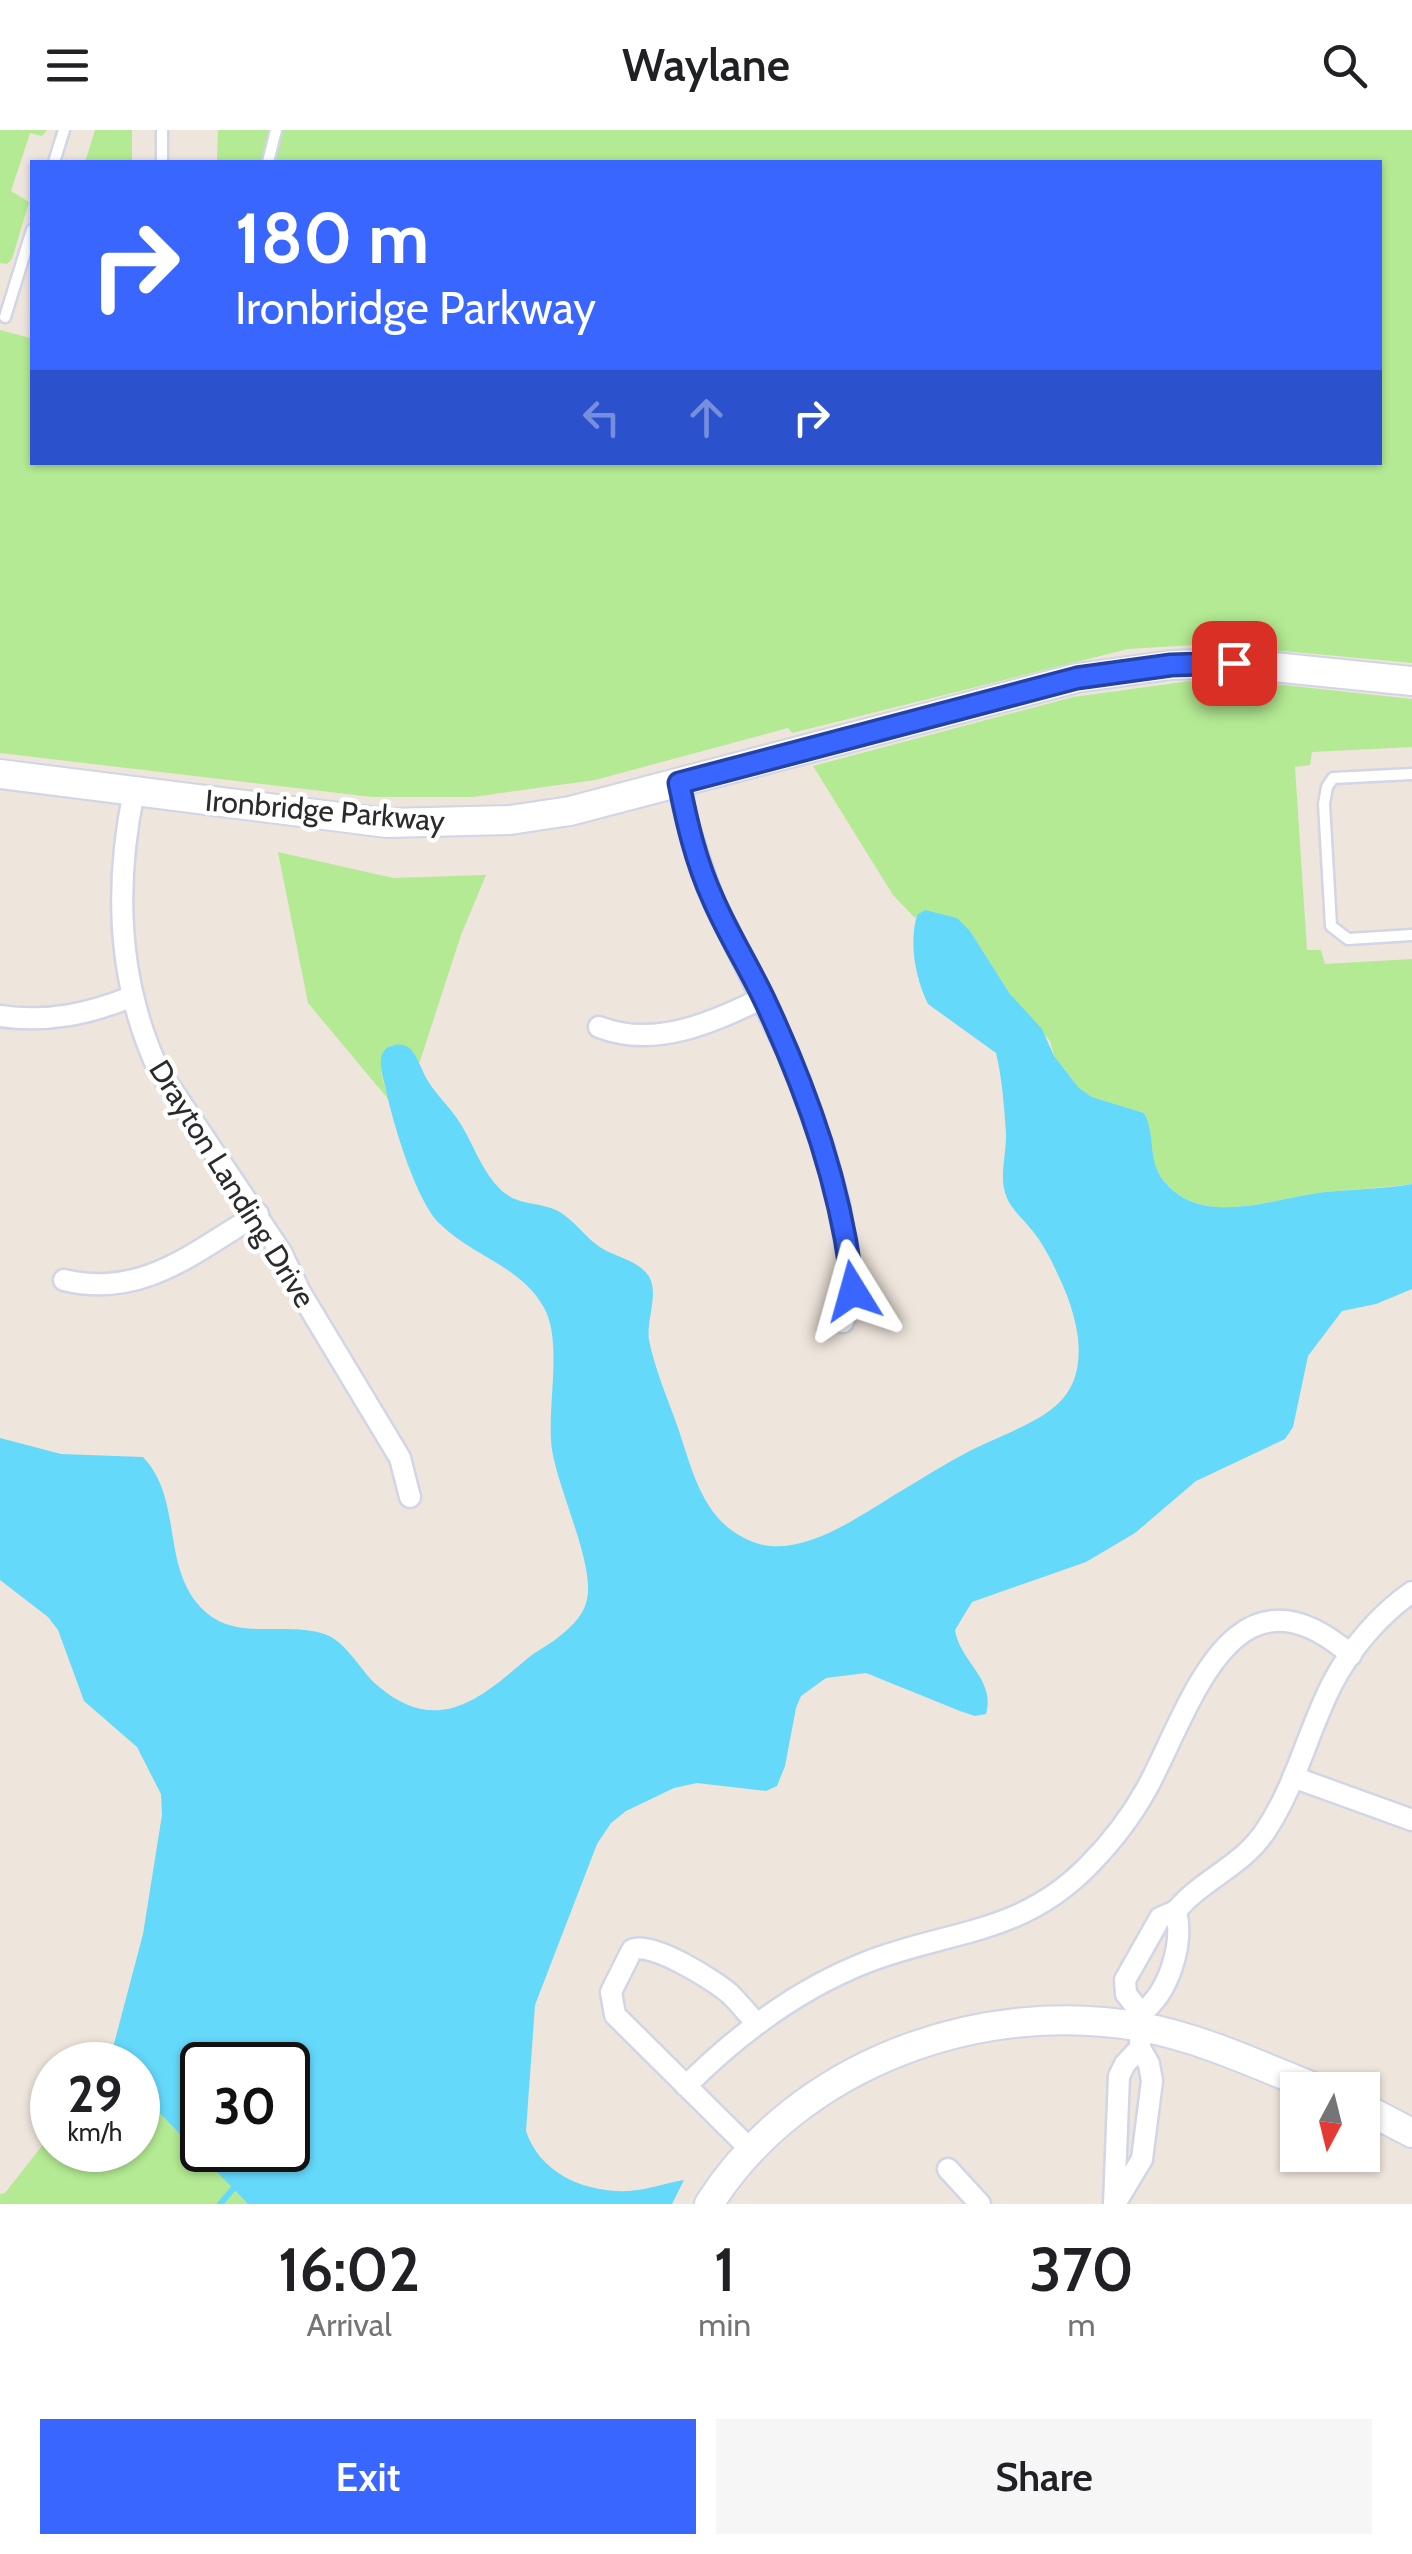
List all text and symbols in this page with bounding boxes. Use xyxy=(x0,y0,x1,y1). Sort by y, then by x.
icon: menu xyxy=(40,38,95,93)
text: Waylane xyxy=(622,38,790,92)
icon: search xyxy=(1317,38,1372,93)
text: 180 m xyxy=(235,195,429,281)
icon: right xyxy=(70,200,200,330)
text: Ironbridge Parkway xyxy=(235,281,596,335)
icon: left xyxy=(574,390,629,445)
icon: ahead xyxy=(679,390,734,445)
icon: right xyxy=(784,390,839,445)
pin xyxy=(1192,621,1277,706)
icon: arrive xyxy=(1207,636,1262,691)
street label: Ironbridge Parkway xyxy=(204,782,446,839)
street label: Drayton Landing Drive xyxy=(141,1053,324,1314)
position arrow xyxy=(801,1239,905,1343)
speed limit sign: 30 xyxy=(180,2042,310,2172)
text: 29 xyxy=(68,2064,122,2125)
north arrow xyxy=(1280,2072,1380,2172)
map controls xyxy=(1280,2072,1380,2172)
text: km/h xyxy=(68,2117,122,2147)
text: 16:02 xyxy=(278,2233,420,2306)
text: 1 xyxy=(714,2233,735,2306)
text: 370 xyxy=(1029,2233,1134,2306)
text: Arrival xyxy=(307,2305,392,2344)
text: min xyxy=(698,2305,751,2344)
text: m xyxy=(1067,2305,1096,2344)
button: Exit xyxy=(40,2419,696,2534)
button: Share xyxy=(716,2419,1372,2534)

